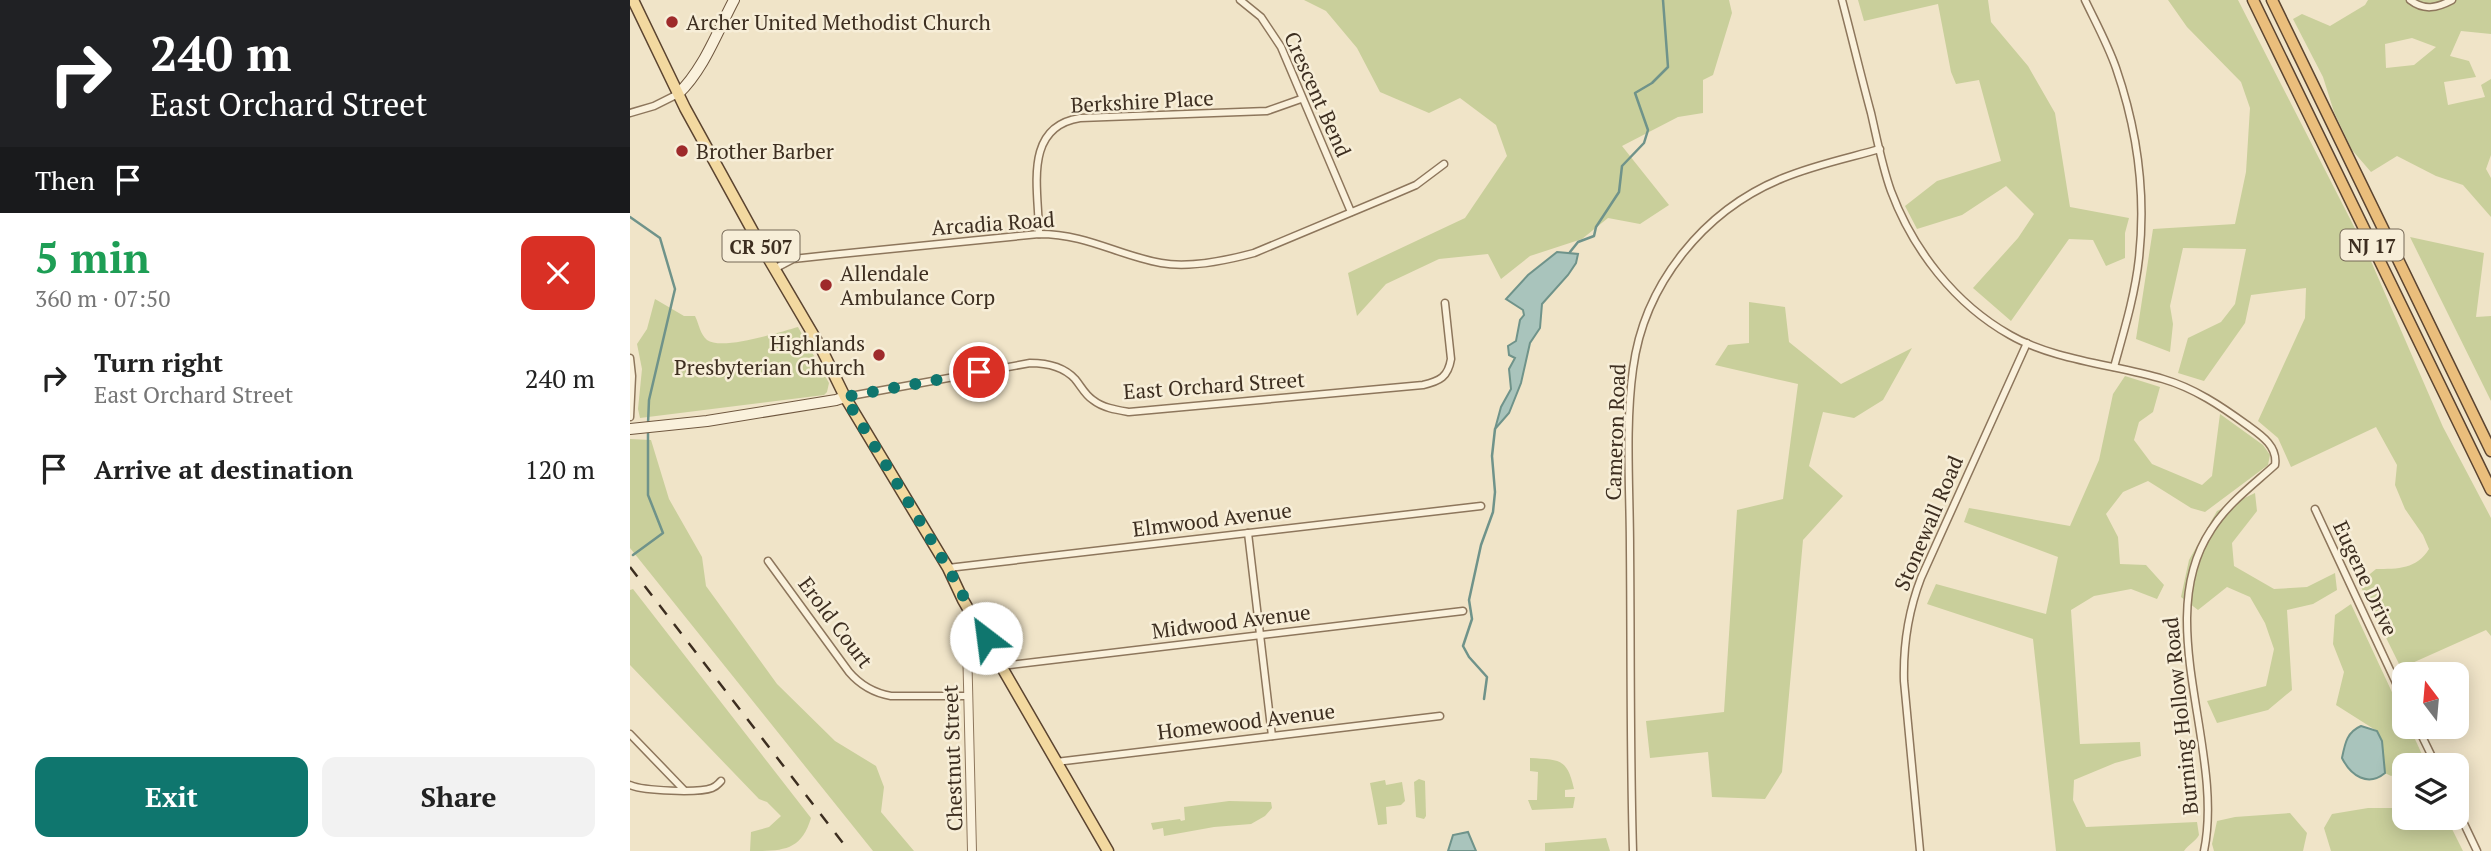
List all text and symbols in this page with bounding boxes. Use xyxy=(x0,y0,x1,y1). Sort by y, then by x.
place label: Archer United Methodist Church xyxy=(686,8,991,36)
marker: Archer United Methodist Church xyxy=(664,14,680,30)
text: 240 m xyxy=(150,20,292,85)
street label: Crescent Bend xyxy=(1278,27,1358,161)
icon: right xyxy=(35,28,126,119)
text: East Orchard Street xyxy=(150,83,427,125)
street label: Berkshire Place xyxy=(1070,83,1214,119)
place label: Brother Barber xyxy=(696,137,834,165)
marker: Brother Barber xyxy=(674,143,690,159)
icon: arrive xyxy=(109,161,147,199)
text: Then xyxy=(35,163,95,197)
street label: Arcadia Road xyxy=(931,205,1056,241)
text: 5 min xyxy=(35,229,150,285)
road number: CR 507 xyxy=(722,230,800,262)
road number: NJ 17 xyxy=(2340,230,2404,260)
button: close xyxy=(521,236,595,310)
place label: Allendale Ambulance Corp xyxy=(840,259,995,311)
marker: Allendale Ambulance Corp xyxy=(818,277,834,293)
text: 360 m · 07:50 xyxy=(35,283,170,314)
place label: Highlands Presbyterian Church xyxy=(674,329,865,381)
pin xyxy=(949,342,1009,402)
text: Turn right xyxy=(94,345,223,379)
marker: Highlands Presbyterian Church xyxy=(871,347,887,363)
icon: arrive xyxy=(960,353,998,391)
icon: right xyxy=(35,359,73,397)
text: 240 m xyxy=(525,361,595,395)
street label: Cameron Road xyxy=(1599,363,1631,501)
street label: East Orchard Street xyxy=(1122,365,1306,405)
text: East Orchard Street xyxy=(94,379,293,410)
icon: arrive xyxy=(35,450,73,488)
street label: Stonewall Road xyxy=(1887,451,1969,595)
text: Arrive at destination xyxy=(94,452,353,486)
text: 120 m xyxy=(525,452,595,486)
street label: Elmwood Avenue xyxy=(1131,495,1293,543)
street label: Eugene Drive xyxy=(2327,516,2405,640)
street label: Erold Court xyxy=(792,571,880,674)
street label: Midwood Avenue xyxy=(1150,597,1312,645)
position arrow xyxy=(949,601,1023,675)
street label: Burning Hollow Road xyxy=(2156,615,2204,816)
north arrow xyxy=(2392,662,2469,738)
map controls xyxy=(2392,662,2469,830)
street label: Chestnut Street xyxy=(935,684,969,832)
street label: Homewood Avenue xyxy=(1155,696,1337,746)
button: layers xyxy=(2392,753,2469,830)
button: Exit xyxy=(35,757,308,837)
button: Share xyxy=(322,757,595,837)

